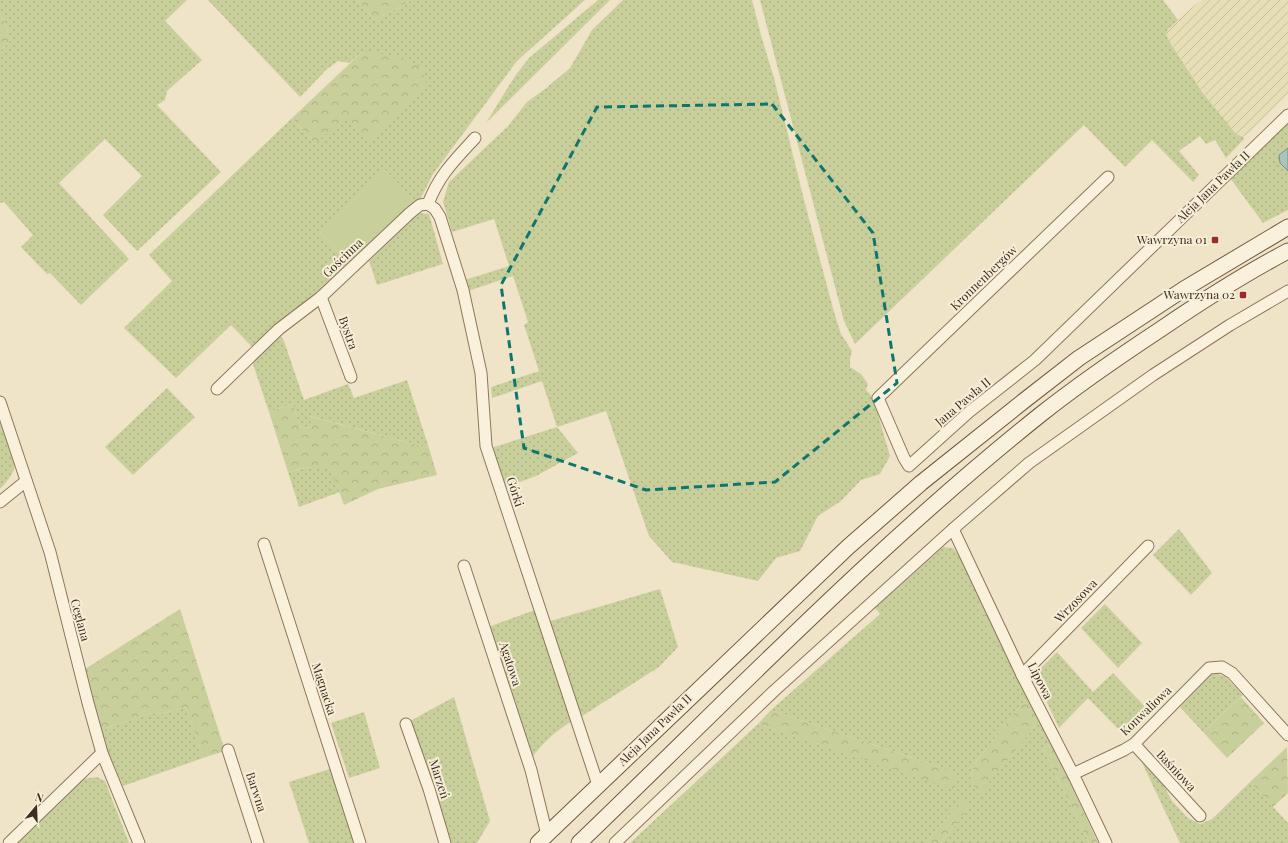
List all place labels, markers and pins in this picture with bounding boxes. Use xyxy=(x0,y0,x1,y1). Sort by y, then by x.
place label: Wawrzyna 01 xyxy=(1136,231,1208,247)
marker: Wawrzyna 01 xyxy=(1210,235,1220,245)
place label: Wawrzyna 02 xyxy=(1163,286,1235,302)
marker: Wawrzyna 02 xyxy=(1238,290,1248,300)

